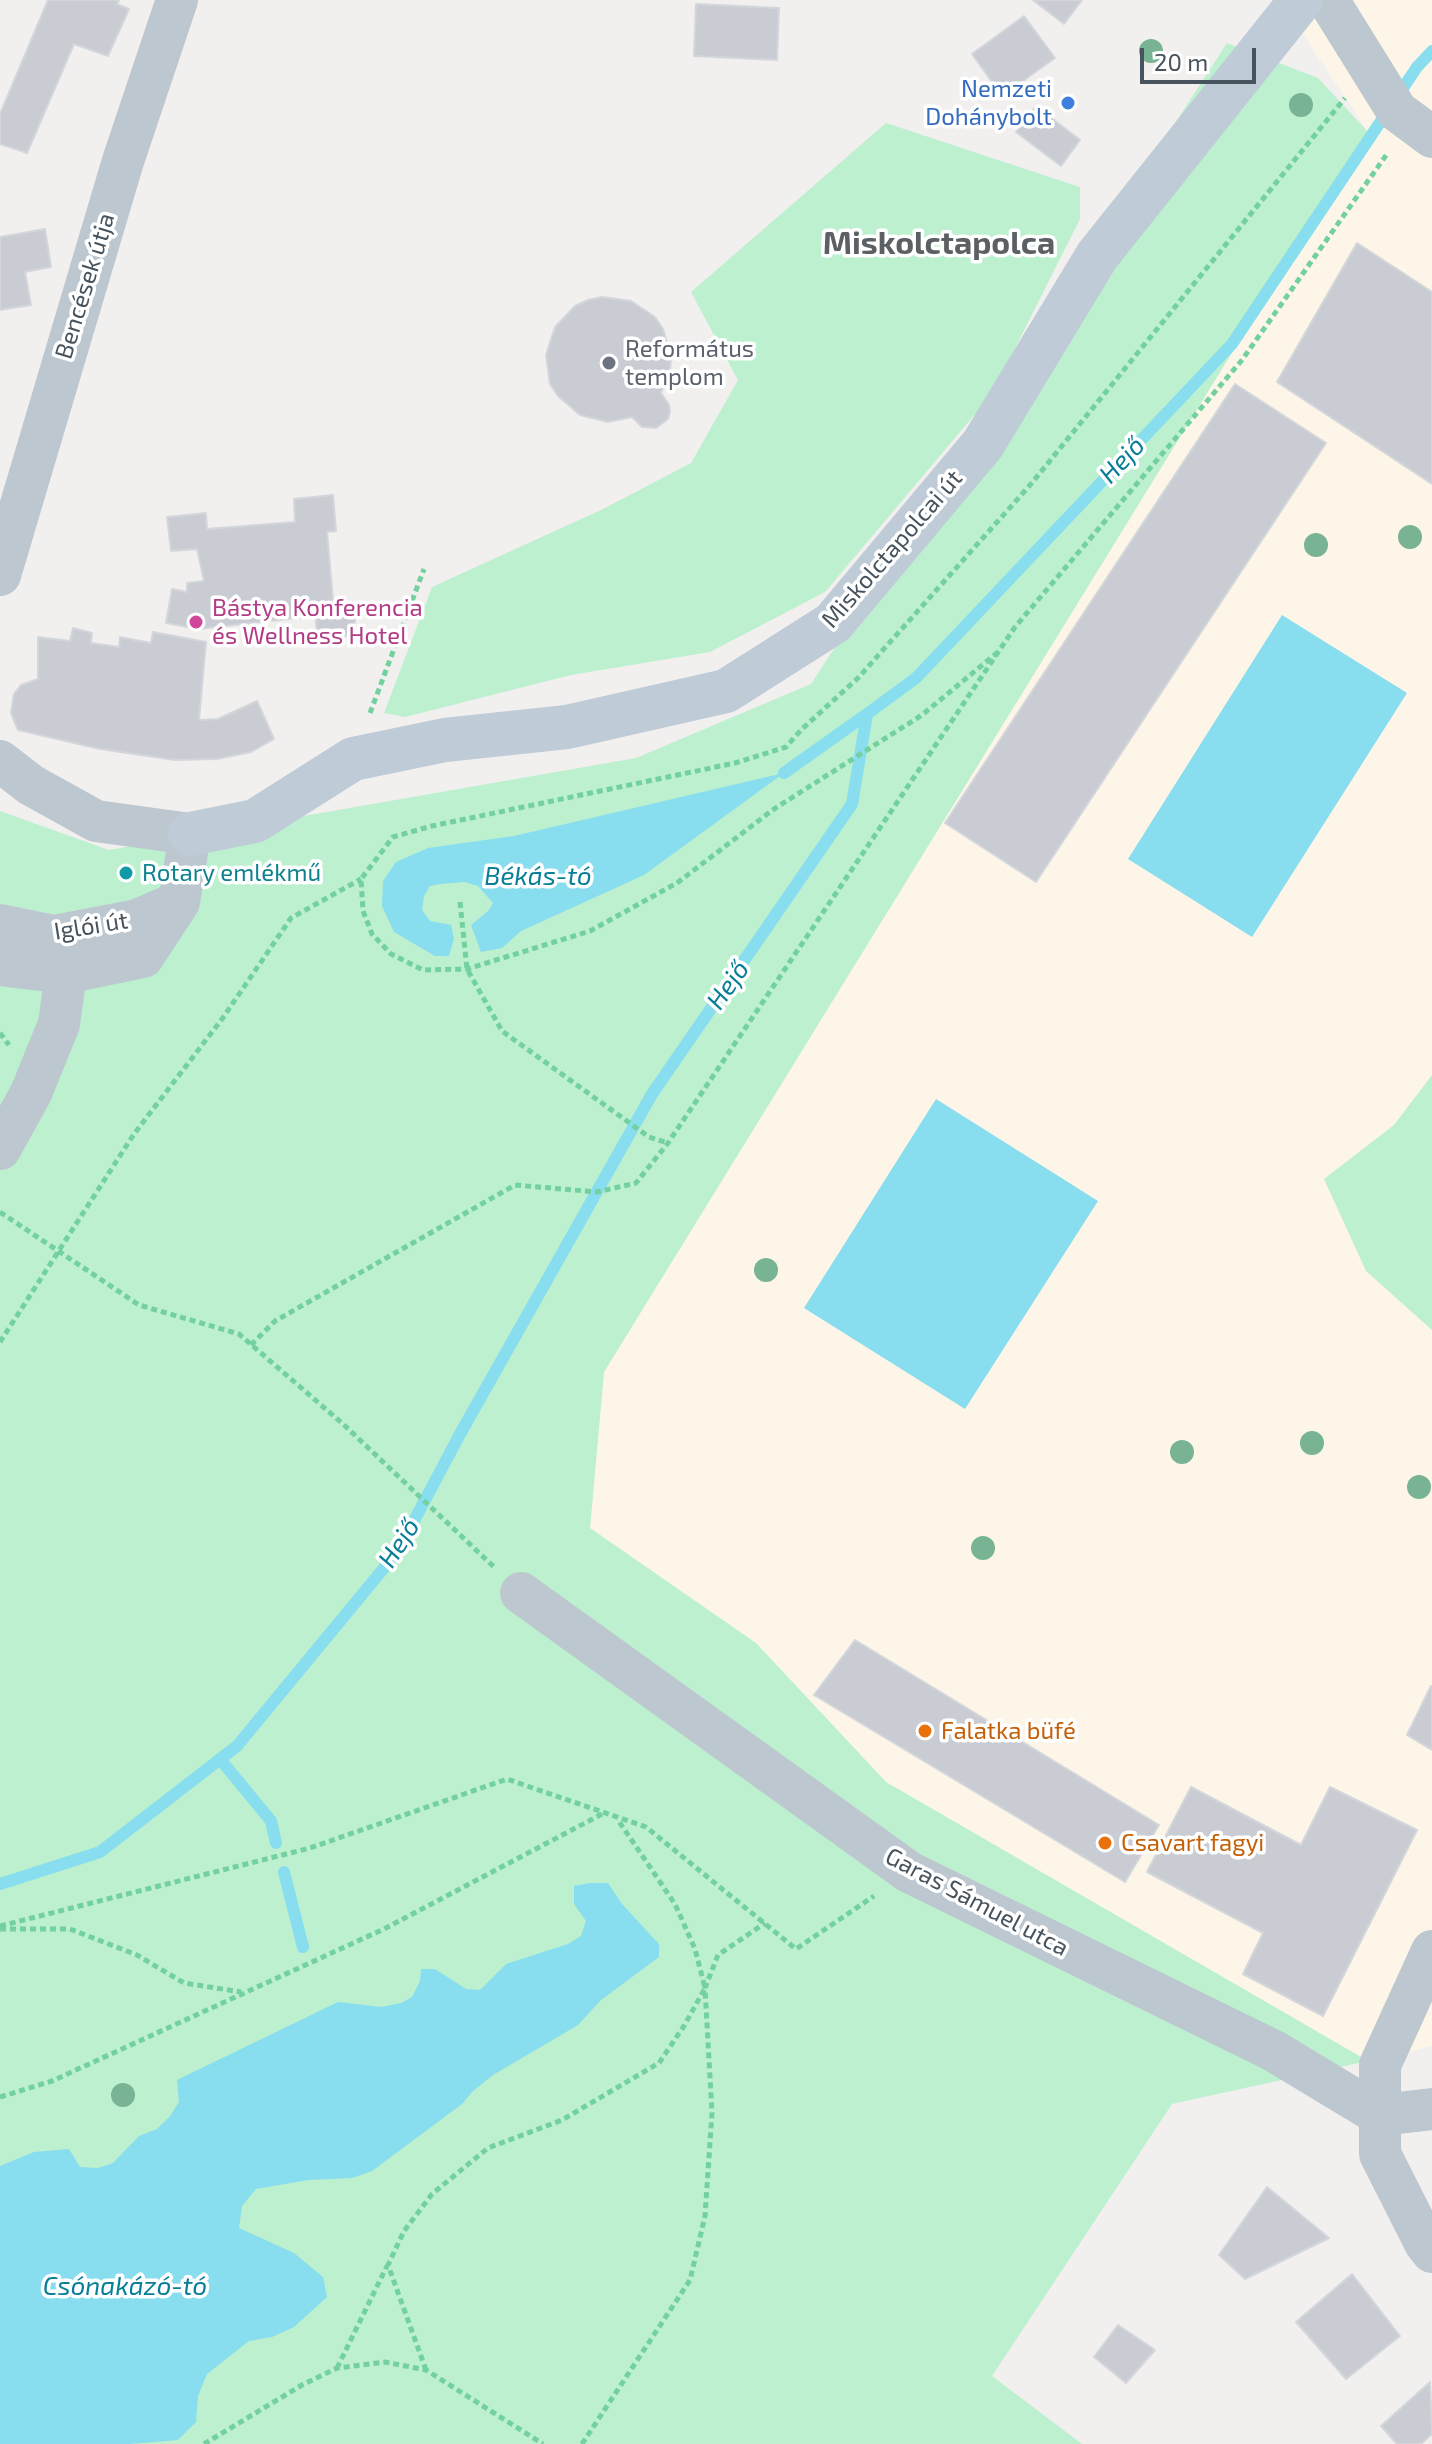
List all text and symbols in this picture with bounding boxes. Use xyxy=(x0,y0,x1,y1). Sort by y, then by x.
scale bar xyxy=(1144,32,1260,82)
text: 20 m xyxy=(1154,47,1208,76)
place label: Nemzeti Dohánybolt xyxy=(925,75,1052,131)
marker: Nemzeti Dohánybolt xyxy=(1059,94,1077,112)
street label: Bencések útja xyxy=(49,210,121,362)
district label: Miskolctapolca xyxy=(823,224,1055,262)
place label: Református templom xyxy=(625,335,754,391)
marker: Református templom xyxy=(600,354,618,372)
water label: Hejő xyxy=(1093,430,1151,490)
street label: Miskolctapolcai út xyxy=(816,464,968,634)
place label: Bástya Konferencia és Wellness Hotel xyxy=(212,594,423,650)
marker: Bástya Konferencia és Wellness Hotel xyxy=(187,613,205,631)
place label: Rotary emlékmű xyxy=(142,859,321,887)
water label: Békás-tó xyxy=(484,860,592,892)
marker: Rotary emlékmű xyxy=(117,864,135,882)
street label: Iglói út xyxy=(52,906,130,946)
water label: Hejő xyxy=(700,955,756,1015)
water label: Hejő xyxy=(372,1513,426,1573)
place label: Falatka büfé xyxy=(941,1717,1076,1745)
marker: Falatka büfé xyxy=(916,1722,934,1740)
place label: Csavart fagyi xyxy=(1121,1829,1264,1857)
marker: Csavart fagyi xyxy=(1096,1834,1114,1852)
street label: Garas Sámuel utca xyxy=(881,1842,1073,1962)
water label: Csónakázó-tó xyxy=(43,2270,207,2302)

